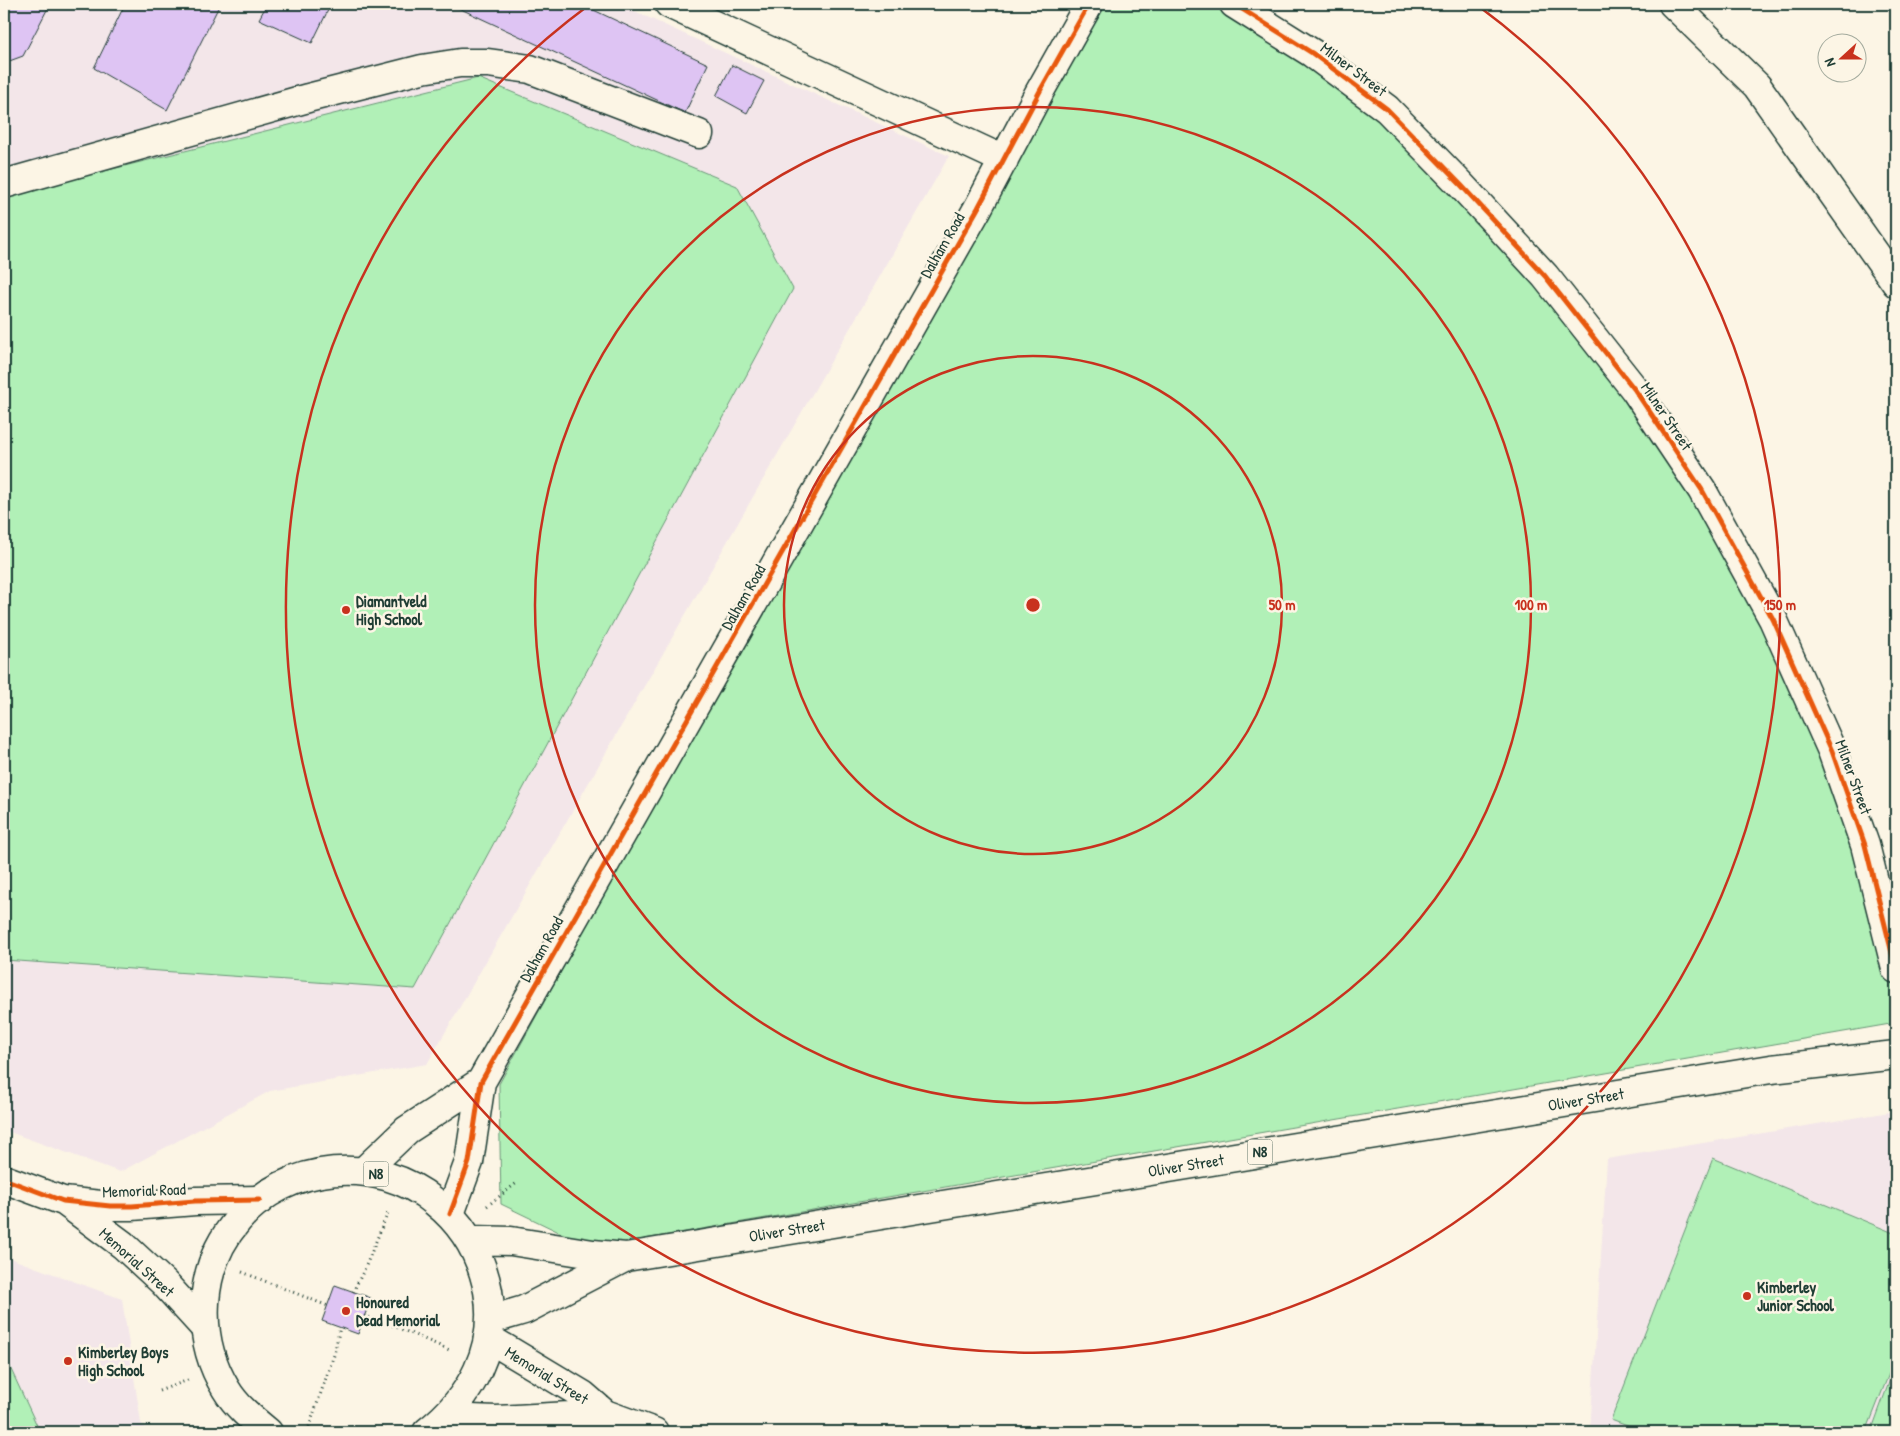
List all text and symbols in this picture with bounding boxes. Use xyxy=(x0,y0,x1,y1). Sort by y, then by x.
north arrow xyxy=(1818,32,1868,82)
street label: Milner Street xyxy=(1316,37,1392,102)
text: N xyxy=(1819,55,1840,70)
street label: Dalham Road xyxy=(914,208,970,282)
street label: Milner Street xyxy=(1636,377,1698,455)
street label: Dalham Road xyxy=(715,560,771,634)
place label: Diamantveld High School xyxy=(356,590,427,631)
text: 50 m xyxy=(1269,594,1295,615)
text: 100 m xyxy=(1515,594,1547,615)
text: 150 m xyxy=(1764,594,1796,615)
centre of rings xyxy=(1024,596,1042,614)
marker: Diamantveld High School xyxy=(340,604,352,616)
street label: Milner Street xyxy=(1830,737,1878,818)
street label: Dalham Road xyxy=(514,912,568,986)
street label: Oliver Street xyxy=(1546,1082,1626,1116)
road number: N8 xyxy=(1248,1140,1272,1164)
street label: Oliver Street xyxy=(1146,1148,1226,1182)
road number: N8 xyxy=(364,1162,388,1186)
street label: Memorial Road xyxy=(102,1178,186,1202)
street label: Oliver Street xyxy=(747,1213,827,1247)
street label: Memorial Street xyxy=(95,1222,180,1302)
place label: Kimberley Junior School xyxy=(1757,1276,1835,1316)
marker: Kimberley Junior School xyxy=(1741,1290,1753,1302)
place label: Honoured Dead Memorial xyxy=(356,1291,440,1331)
marker: Honoured Dead Memorial xyxy=(340,1305,352,1317)
place label: Kimberley Boys High School xyxy=(78,1341,169,1382)
street label: Memorial Street xyxy=(501,1341,593,1410)
marker: Kimberley Boys High School xyxy=(62,1355,74,1367)

